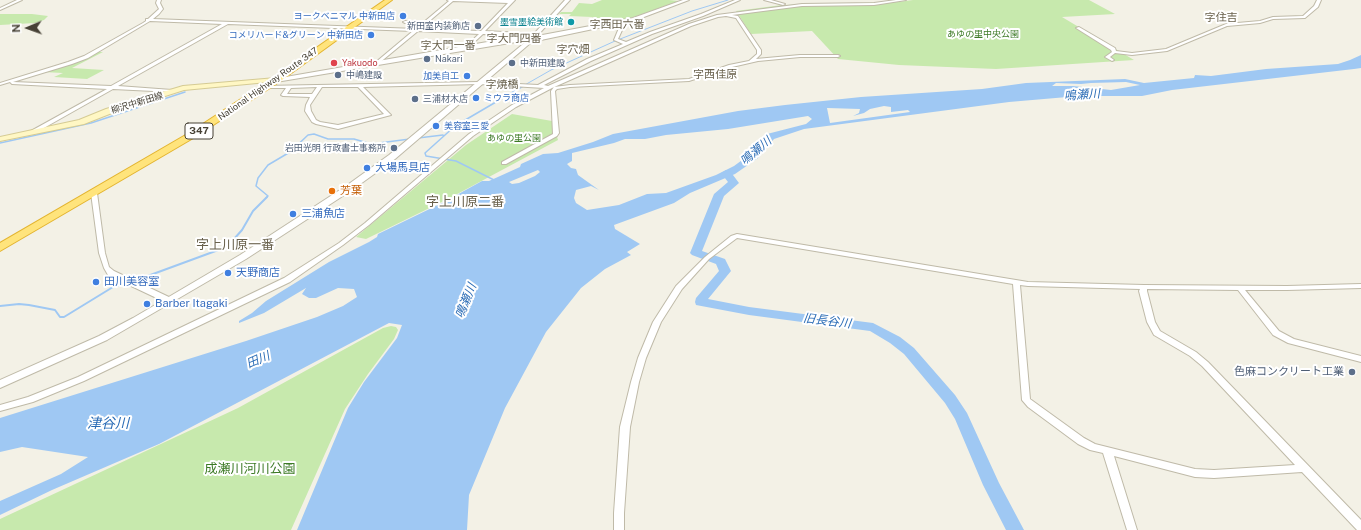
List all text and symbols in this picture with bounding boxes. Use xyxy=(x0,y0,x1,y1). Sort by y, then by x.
north arrow xyxy=(8,8,48,48)
place label: ヨークベニマル 中新田店 xyxy=(294,11,395,21)
marker: ヨークベニマル 中新田店 xyxy=(398,11,408,21)
district label: 字住吉 xyxy=(1205,11,1237,25)
place label: 墨雪墨絵美術館 xyxy=(500,17,563,27)
marker: 墨雪墨絵美術館 xyxy=(566,17,576,27)
district label: 字西田六番 xyxy=(590,18,644,32)
place label: 新田室内装飾店 xyxy=(407,21,470,31)
marker: 新田室内装飾店 xyxy=(473,21,483,31)
text: N xyxy=(10,24,22,33)
park label: あゆの里中央公園 xyxy=(947,29,1019,39)
place label: コメリハード&グリーン 中新田店 xyxy=(228,30,363,40)
marker: コメリハード&グリーン 中新田店 xyxy=(366,30,376,40)
district label: 字大門四番 xyxy=(487,32,541,46)
district label: 字大門一番 xyxy=(421,39,475,53)
district label: 字穴畑 xyxy=(557,43,589,57)
street label: National Highway Route 347 xyxy=(216,45,320,123)
marker: Nakari xyxy=(422,54,432,64)
place label: Nakari xyxy=(435,54,462,64)
marker: Yakuodo xyxy=(329,58,339,68)
place label: Yakuodo xyxy=(342,58,378,68)
marker: 中新田建設 xyxy=(507,58,517,68)
place label: 中新田建設 xyxy=(520,58,565,68)
district label: 字西佳原 xyxy=(693,68,737,82)
marker: 中嶋建設 xyxy=(333,70,343,80)
place label: 中嶋建設 xyxy=(346,70,382,80)
place label: 加美自工 xyxy=(423,71,459,81)
marker: 加美自工 xyxy=(462,71,472,81)
district label: 字焼橋 xyxy=(486,78,518,92)
water label: 鳴瀬川 xyxy=(1064,87,1100,103)
street label: 柳沢中新田線 xyxy=(110,90,164,116)
marker: ミウラ商店 xyxy=(471,93,481,103)
place label: ミウラ商店 xyxy=(484,93,529,103)
marker: 三浦材木店 xyxy=(410,94,420,104)
place label: 三浦材木店 xyxy=(423,94,468,104)
marker: 美容室三愛 xyxy=(431,121,441,131)
place label: 美容室三愛 xyxy=(444,121,489,131)
road number: 347 xyxy=(185,123,213,139)
park label: あゆの里公園 xyxy=(487,133,541,143)
water label: 鳴瀬川 xyxy=(738,134,774,168)
place label: 岩田光明 行政書士事務所 xyxy=(285,143,386,153)
marker: 岩田光明 行政書士事務所 xyxy=(389,143,399,153)
place label: 大場馬具店 xyxy=(375,161,430,175)
marker: 大場馬具店 xyxy=(362,163,372,173)
place label: 芳葉 xyxy=(340,184,362,198)
marker: 芳葉 xyxy=(327,186,337,196)
district label: 字上川原二番 xyxy=(426,194,504,210)
place label: 三浦魚店 xyxy=(301,207,345,221)
marker: 三浦魚店 xyxy=(288,209,298,219)
district label: 字上川原一番 xyxy=(196,237,274,253)
place label: 天野商店 xyxy=(236,266,280,280)
marker: 天野商店 xyxy=(223,268,233,278)
place label: 田川美容室 xyxy=(104,275,159,289)
marker: 田川美容室 xyxy=(91,277,101,287)
water label: 鳴瀬川 xyxy=(453,282,479,320)
place label: Barber Itagaki xyxy=(155,297,228,311)
marker: Barber Itagaki xyxy=(142,299,152,309)
water label: 旧長谷川 xyxy=(802,311,852,331)
water label: 田川 xyxy=(244,349,272,371)
place label: 色麻コンクリート工業 xyxy=(1234,365,1344,379)
marker: 色麻コンクリート工業 xyxy=(1347,367,1357,377)
water label: 津谷川 xyxy=(87,416,129,432)
park label: 成瀬川河川公園 xyxy=(205,461,295,477)

